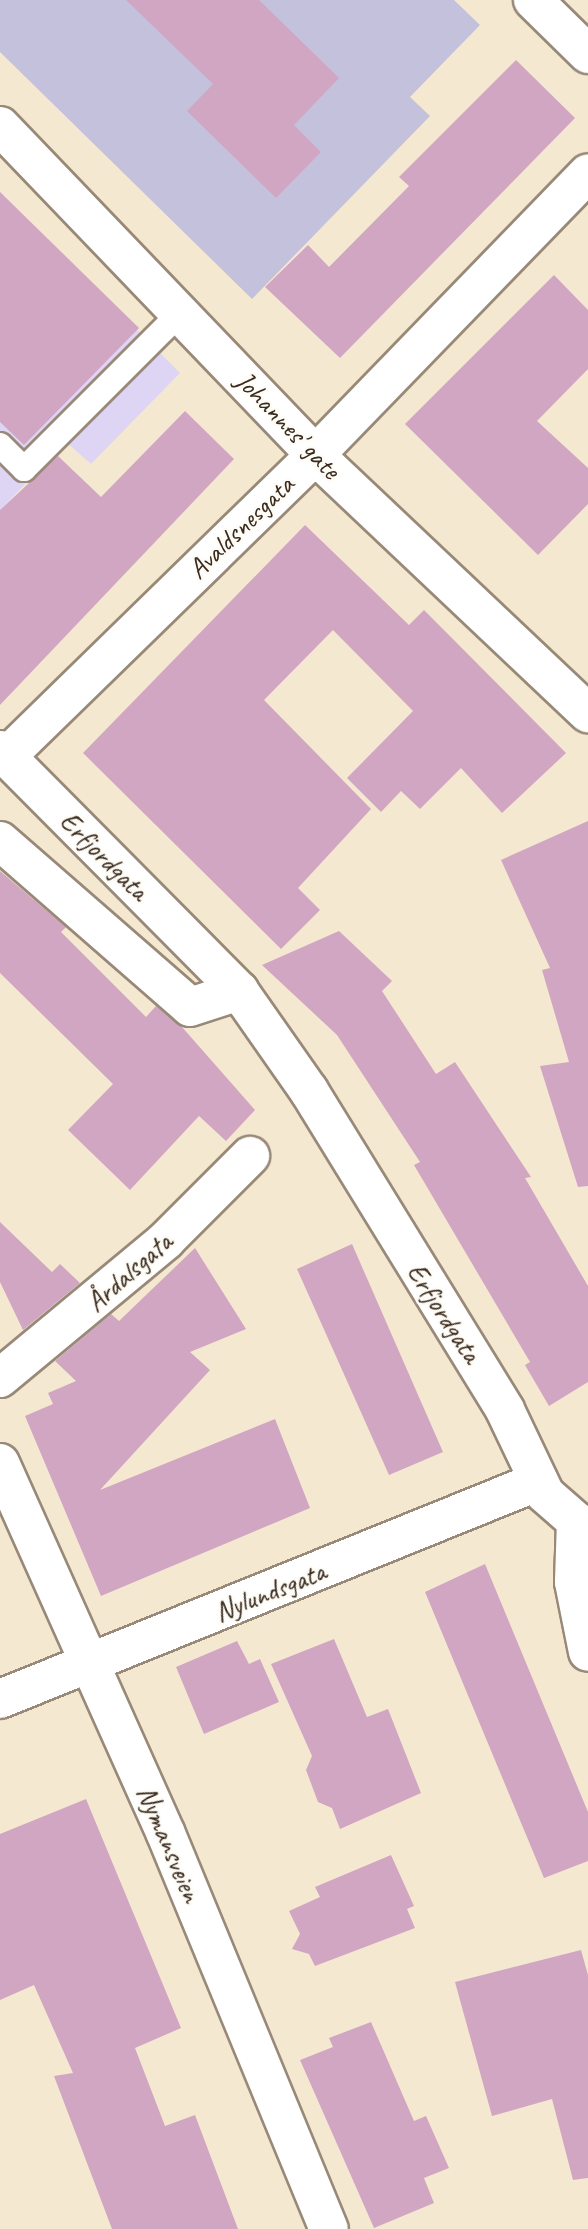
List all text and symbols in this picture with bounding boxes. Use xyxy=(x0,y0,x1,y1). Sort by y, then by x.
street label: Johannes' gate xyxy=(228,364,348,486)
street label: Avaldsnesgata xyxy=(181,468,301,586)
street label: Erfjordgata xyxy=(53,805,155,907)
street label: Årdalsgata xyxy=(79,1225,179,1319)
street label: Erfjordgata xyxy=(400,1257,488,1369)
street label: Nylundsgata xyxy=(210,1555,330,1629)
street label: Nymansveien xyxy=(129,1781,209,1907)

